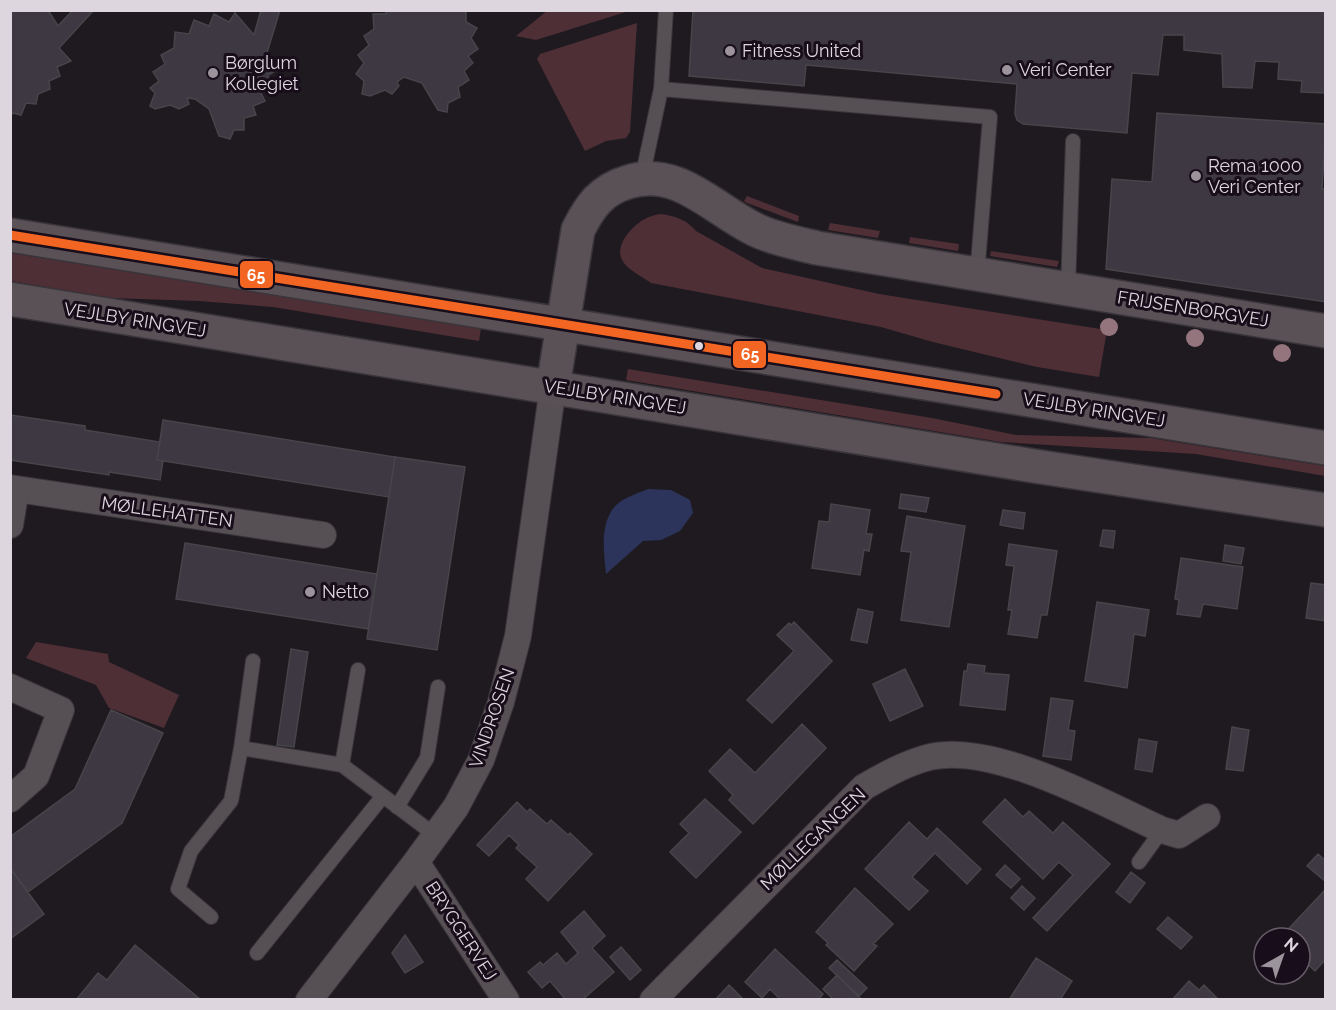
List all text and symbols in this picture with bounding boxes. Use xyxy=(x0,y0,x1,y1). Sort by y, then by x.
place label: Fitness United xyxy=(742,40,861,61)
marker: Fitness United xyxy=(723,44,737,58)
place label: Børglum Kollegiet xyxy=(225,52,299,94)
place label: Veri Center xyxy=(1019,59,1112,80)
marker: Veri Center xyxy=(1000,63,1014,77)
marker: Børglum Kollegiet xyxy=(206,66,220,80)
place label: Rema 1000 Veri Center xyxy=(1208,155,1302,197)
marker: Rema 1000 Veri Center xyxy=(1189,169,1203,183)
line badge: 65 xyxy=(239,260,274,289)
text: 65 xyxy=(247,266,265,285)
street label: FRIJSENBORGVEJ xyxy=(1116,286,1270,331)
street label: VEJLBY RINGVEJ xyxy=(62,298,208,341)
unlabelled marker xyxy=(693,340,705,352)
line badge: 65 xyxy=(732,340,767,369)
text: 65 xyxy=(741,345,759,364)
street label: VEJLBY RINGVEJ xyxy=(542,375,688,418)
street label: VEJLBY RINGVEJ xyxy=(1021,388,1167,431)
street label: MØLLEHATTEN xyxy=(100,492,234,531)
place label: Netto xyxy=(322,581,369,602)
marker: Netto xyxy=(303,585,317,599)
street label: VINDROSEN xyxy=(465,665,518,771)
street label: MØLLEGANGEN xyxy=(756,783,869,894)
street label: BRYGGERVEJ xyxy=(422,877,501,984)
north arrow xyxy=(1252,926,1312,986)
text: N xyxy=(1281,934,1302,956)

